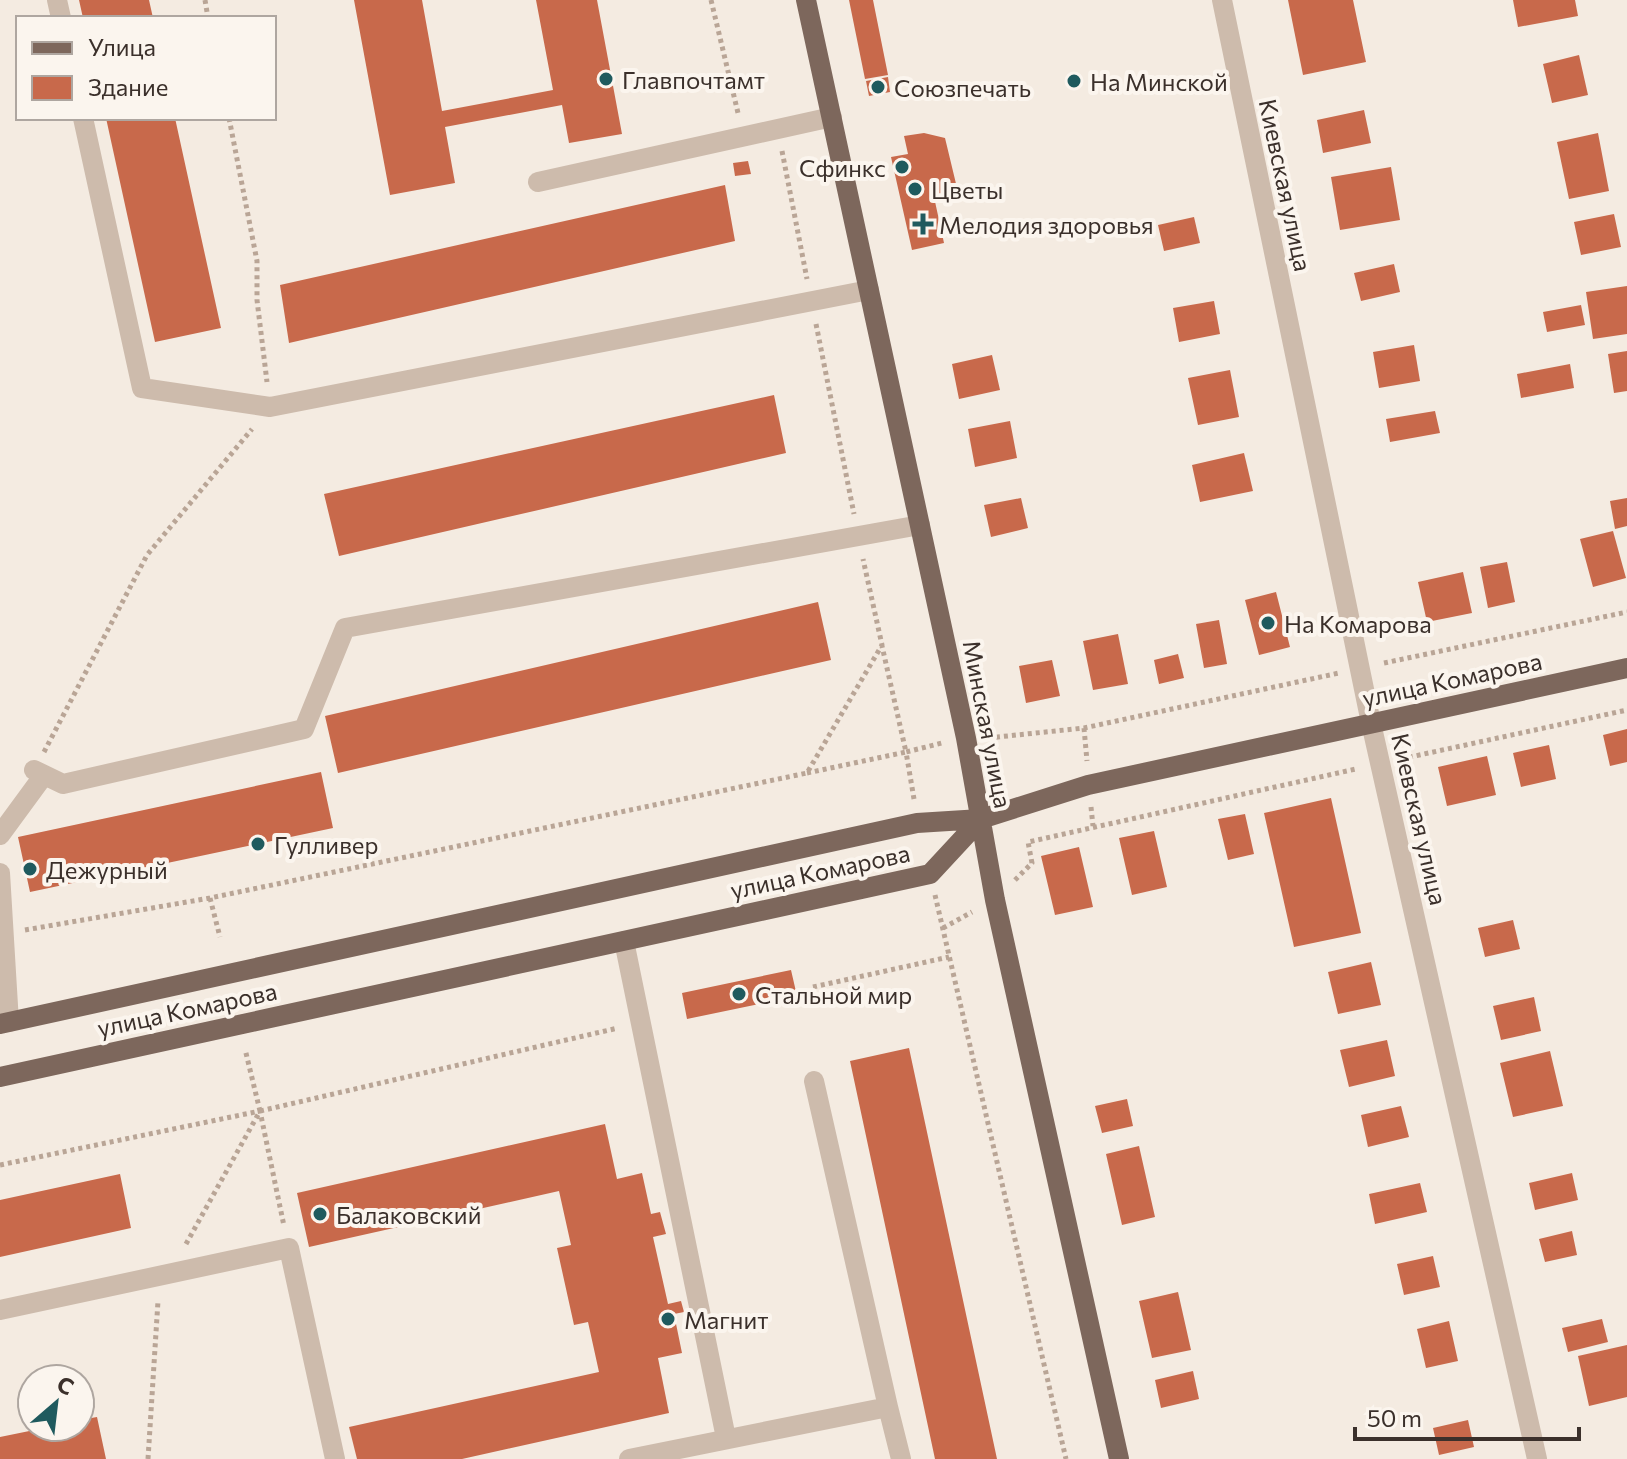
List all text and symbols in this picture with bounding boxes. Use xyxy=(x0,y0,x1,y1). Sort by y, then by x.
legend xyxy=(16,16,276,120)
text: Улица xyxy=(88,32,156,61)
place label: Главпочтамт xyxy=(622,65,765,94)
place label: На Минской xyxy=(1090,67,1228,96)
marker: Главпочтамт xyxy=(597,70,615,88)
text: Здание xyxy=(88,72,168,101)
marker: На Минской xyxy=(1065,72,1083,90)
place label: Союзпечать xyxy=(894,73,1031,102)
marker: Союзпечать xyxy=(869,78,887,96)
street label: Киевская улица xyxy=(1254,96,1318,274)
place label: Сфинкс xyxy=(799,153,886,182)
marker: Сфинкс xyxy=(893,158,911,176)
place label: Цветы xyxy=(931,175,1003,204)
marker: Цветы xyxy=(906,180,924,198)
place label: Мелодия здоровья xyxy=(939,210,1154,239)
marker: Мелодия здоровья xyxy=(914,215,932,233)
place label: На Комарова xyxy=(1284,609,1432,638)
marker: На Комарова xyxy=(1259,614,1277,632)
street label: Минская улица xyxy=(958,638,1018,810)
street label: улица Комарова xyxy=(1360,646,1544,712)
street label: Киевская улица xyxy=(1386,730,1454,908)
place label: Гулливер xyxy=(274,830,379,859)
marker: Гулливер xyxy=(249,835,267,853)
street label: улица Комарова xyxy=(728,838,912,904)
place label: Дежурный xyxy=(46,855,168,884)
marker: Дежурный xyxy=(21,860,39,878)
street label: улица Комарова xyxy=(95,976,279,1042)
place label: Стальной мир xyxy=(755,980,912,1009)
marker: Стальной мир xyxy=(730,985,748,1003)
place label: Балаковский xyxy=(336,1200,481,1229)
marker: Балаковский xyxy=(311,1205,329,1223)
place label: Магнит xyxy=(684,1305,768,1334)
marker: Магнит xyxy=(659,1310,677,1328)
north arrow xyxy=(16,1363,96,1443)
text: С xyxy=(53,1369,79,1400)
scale bar xyxy=(1355,1391,1579,1441)
text: 50 m xyxy=(1367,1403,1422,1432)

